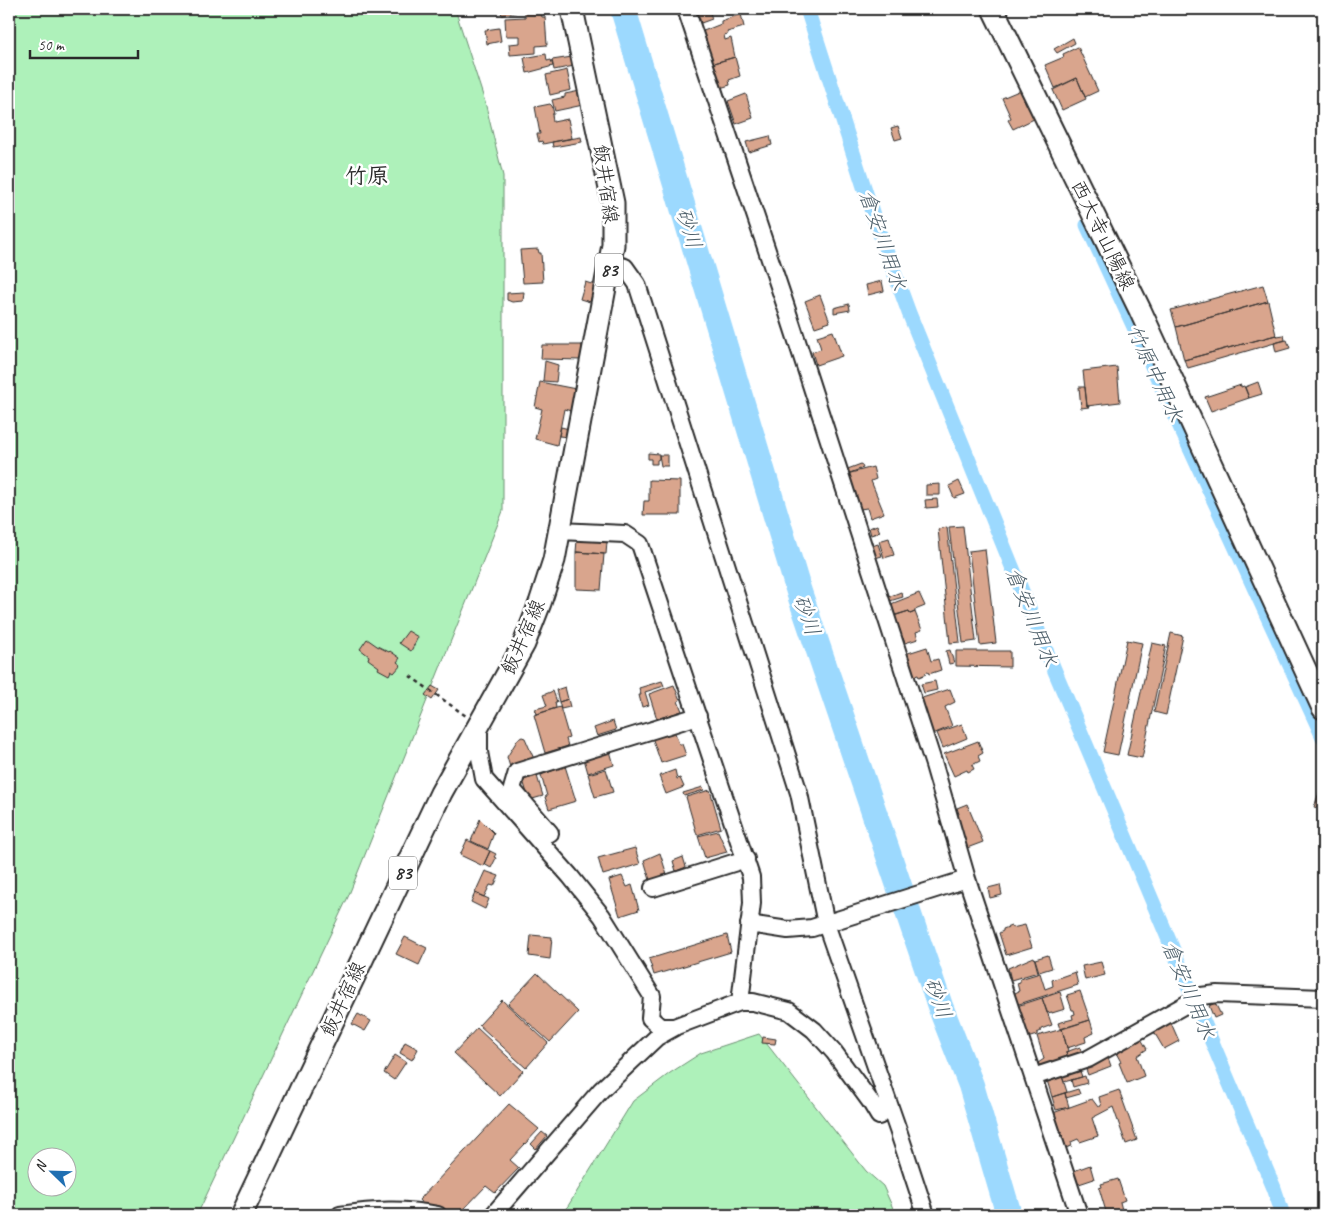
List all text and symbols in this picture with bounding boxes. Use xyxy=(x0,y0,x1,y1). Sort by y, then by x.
scale bar xyxy=(30,28,138,60)
text: 50 m xyxy=(38,36,65,55)
street label: 飯井宿線 xyxy=(588,143,624,225)
district label: 竹原 xyxy=(345,162,389,190)
street label: 西大寺山陽線 xyxy=(1065,176,1141,294)
water label: 倉安川用水 xyxy=(854,186,912,294)
water label: 砂川 xyxy=(670,204,708,252)
road number: 83 xyxy=(595,254,623,286)
water label: 竹原中用水 xyxy=(1121,320,1189,426)
water label: 倉安川用水 xyxy=(1000,563,1064,671)
water label: 砂川 xyxy=(788,591,826,639)
street label: 飯井宿線 xyxy=(495,595,551,679)
road number: 83 xyxy=(389,856,417,890)
water label: 倉安川用水 xyxy=(1157,937,1221,1043)
street label: 飯井宿線 xyxy=(315,957,371,1041)
water label: 砂川 xyxy=(919,974,957,1022)
north arrow xyxy=(28,1146,78,1196)
text: N xyxy=(31,1158,51,1174)

